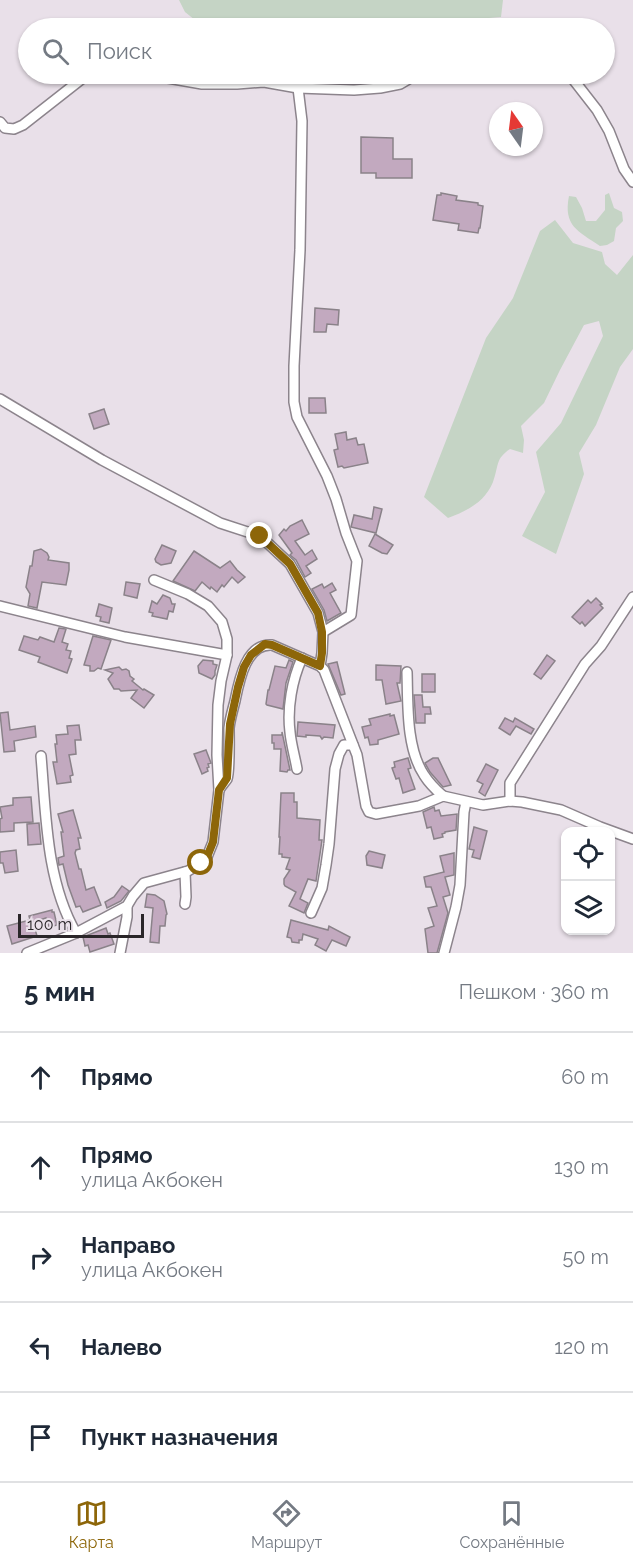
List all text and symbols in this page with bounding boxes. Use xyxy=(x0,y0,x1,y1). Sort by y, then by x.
search box xyxy=(18,18,615,84)
icon: search xyxy=(39,35,72,68)
text: Поиск xyxy=(87,38,152,64)
north arrow xyxy=(489,102,543,156)
route end xyxy=(246,522,272,548)
map controls xyxy=(561,827,615,935)
button: locate xyxy=(561,827,615,881)
route start xyxy=(187,849,213,875)
button: layers xyxy=(561,881,615,935)
scale bar xyxy=(18,911,144,938)
text: 100 m xyxy=(27,915,72,934)
text: 5 мин xyxy=(24,977,95,1007)
text: Пешком · 360 m xyxy=(459,980,609,1004)
icon: ahead xyxy=(24,1061,57,1094)
text: Прямо xyxy=(81,1064,153,1090)
text: 60 m xyxy=(561,1065,609,1089)
text: Прямо xyxy=(81,1142,153,1168)
icon: ahead xyxy=(24,1151,57,1184)
text: 130 m xyxy=(554,1155,609,1179)
text: улица Акбокен xyxy=(81,1168,223,1192)
text: Направо xyxy=(81,1232,175,1258)
icon: right xyxy=(24,1241,57,1274)
text: 50 m xyxy=(562,1245,609,1269)
text: улица Акбокен xyxy=(81,1258,223,1282)
icon: left xyxy=(24,1331,57,1364)
text: Налево xyxy=(81,1334,162,1360)
text: 120 m xyxy=(554,1335,609,1359)
icon: arrive xyxy=(24,1421,57,1454)
text: Пункт назначения xyxy=(81,1424,278,1450)
tab: Карта xyxy=(69,1497,114,1552)
tab: Маршрут xyxy=(251,1497,322,1552)
tab: Сохранённые xyxy=(460,1497,564,1552)

